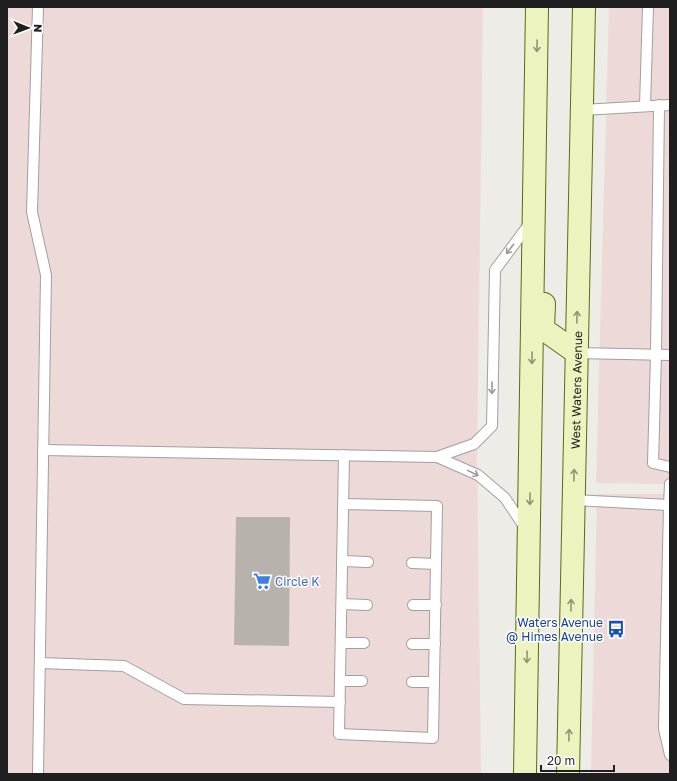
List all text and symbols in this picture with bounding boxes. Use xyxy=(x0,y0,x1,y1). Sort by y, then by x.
north arrow xyxy=(8,8,48,48)
text: N xyxy=(32,24,45,32)
one-way arrow xyxy=(533,39,540,52)
one-way arrow xyxy=(506,243,515,254)
one-way arrow xyxy=(573,311,581,324)
street label: West Waters Avenue xyxy=(567,331,585,449)
one-way arrow xyxy=(528,351,536,364)
one-way arrow xyxy=(489,381,496,394)
one-way arrow xyxy=(570,469,578,482)
one-way arrow xyxy=(467,470,479,477)
one-way arrow xyxy=(526,492,533,505)
supermarket icon: Circle K xyxy=(252,571,272,591)
place label: Circle K xyxy=(275,574,319,589)
one-way arrow xyxy=(567,599,575,612)
place label: Waters Avenue @ Himes Avenue xyxy=(506,615,603,644)
bus stop icon: Waters Avenue @ Himes Avenue xyxy=(606,619,626,639)
one-way arrow xyxy=(523,650,531,663)
one-way arrow xyxy=(565,729,572,742)
scale bar xyxy=(541,747,614,773)
text: 20 m xyxy=(547,753,575,768)

